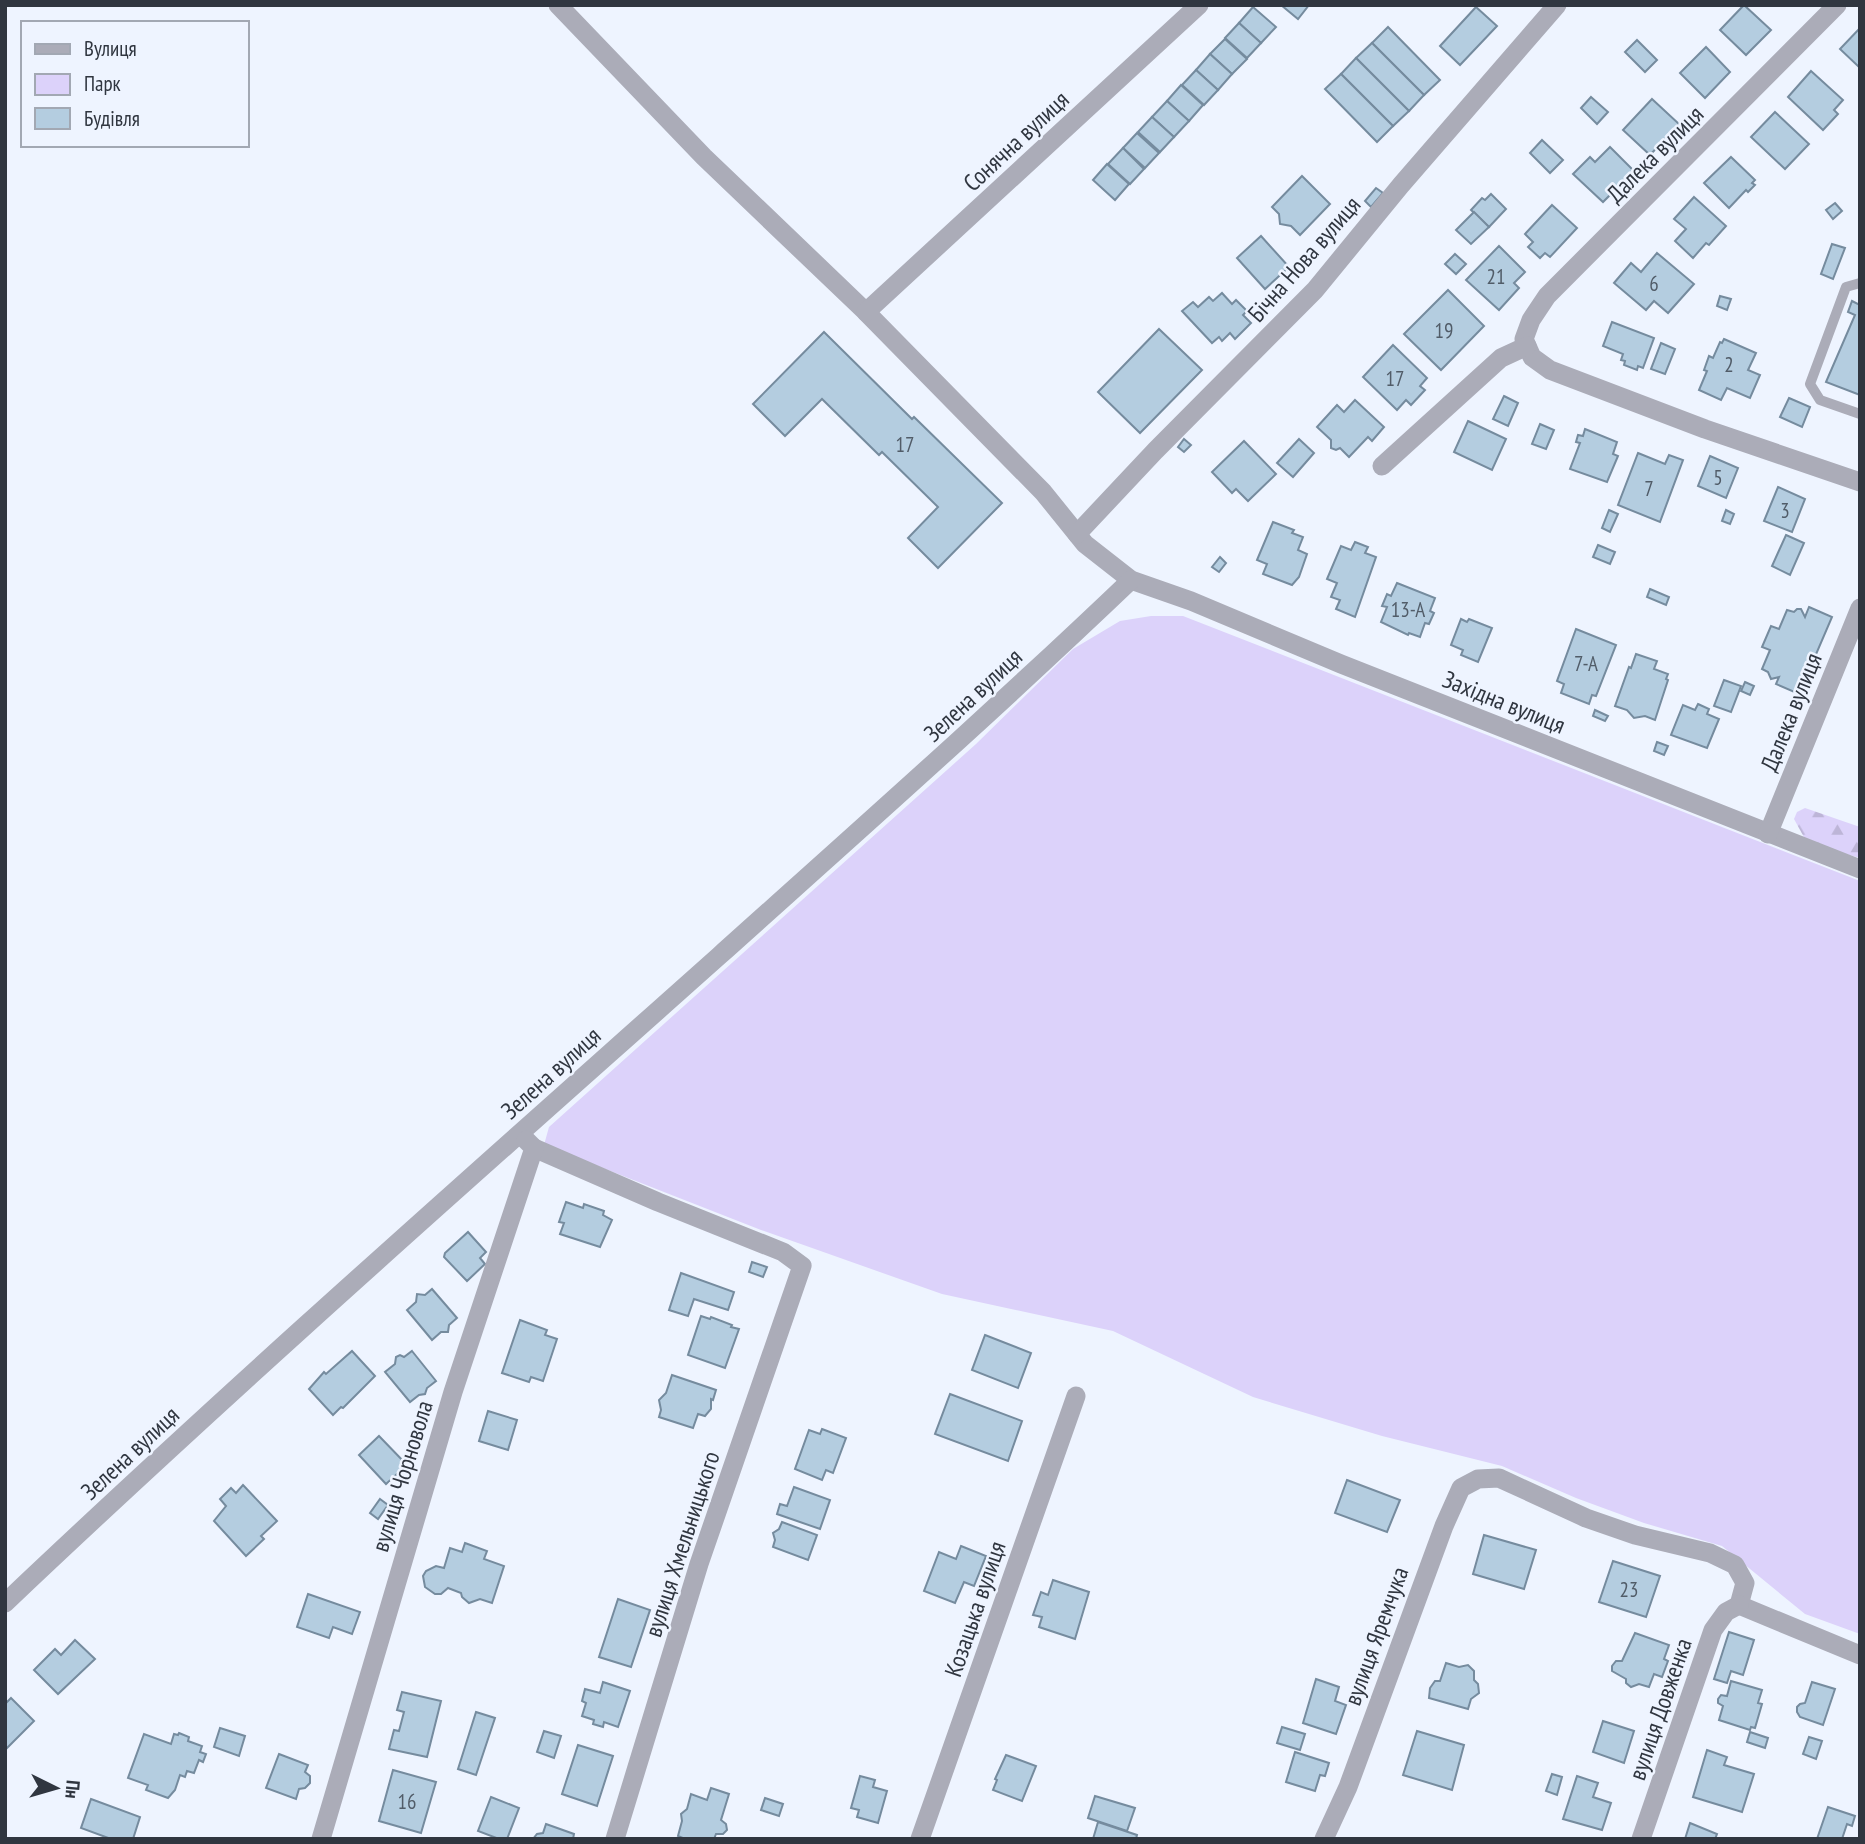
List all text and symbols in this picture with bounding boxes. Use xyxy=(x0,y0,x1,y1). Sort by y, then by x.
legend xyxy=(21,21,248,147)
text: Вулиця xyxy=(84,35,137,62)
text: Парк xyxy=(84,70,121,97)
street label: Сонячна вулиця xyxy=(957,84,1075,198)
street label: Далека вулиця xyxy=(1600,99,1710,209)
text: Будівля xyxy=(84,105,140,132)
street label: Бічна Нова вулиця xyxy=(1241,190,1367,328)
house number: 21 xyxy=(1487,263,1505,290)
house number: 6 xyxy=(1649,270,1659,297)
house number: 19 xyxy=(1435,317,1453,344)
house number: 2 xyxy=(1724,351,1734,378)
house number: 17 xyxy=(1386,365,1404,392)
house number: 17 xyxy=(896,431,914,458)
house number: 5 xyxy=(1713,464,1723,491)
house number: 7 xyxy=(1644,475,1654,502)
house number: 3 xyxy=(1780,497,1790,524)
house number: 13-А xyxy=(1391,596,1425,623)
street label: Зелена вулиця xyxy=(917,642,1029,748)
street label: Далека вулиця xyxy=(1753,648,1829,776)
house number: 7-А xyxy=(1574,650,1598,677)
street label: Західна вулиця xyxy=(1438,663,1570,741)
street label: Зелена вулиця xyxy=(495,1020,607,1126)
street label: вулиця Чорновола xyxy=(364,1397,440,1555)
street label: Зелена вулиця xyxy=(74,1400,186,1506)
street label: вулиця Хмельницького xyxy=(637,1447,727,1641)
street label: Козацька вулиця xyxy=(937,1537,1013,1681)
street label: вулиця Яремчука xyxy=(1337,1563,1415,1709)
house number: 23 xyxy=(1620,1576,1638,1603)
street label: вулиця Довженка xyxy=(1621,1634,1699,1784)
north arrow xyxy=(21,1753,91,1823)
text: Пн xyxy=(60,1779,86,1800)
house number: 16 xyxy=(398,1788,416,1815)

